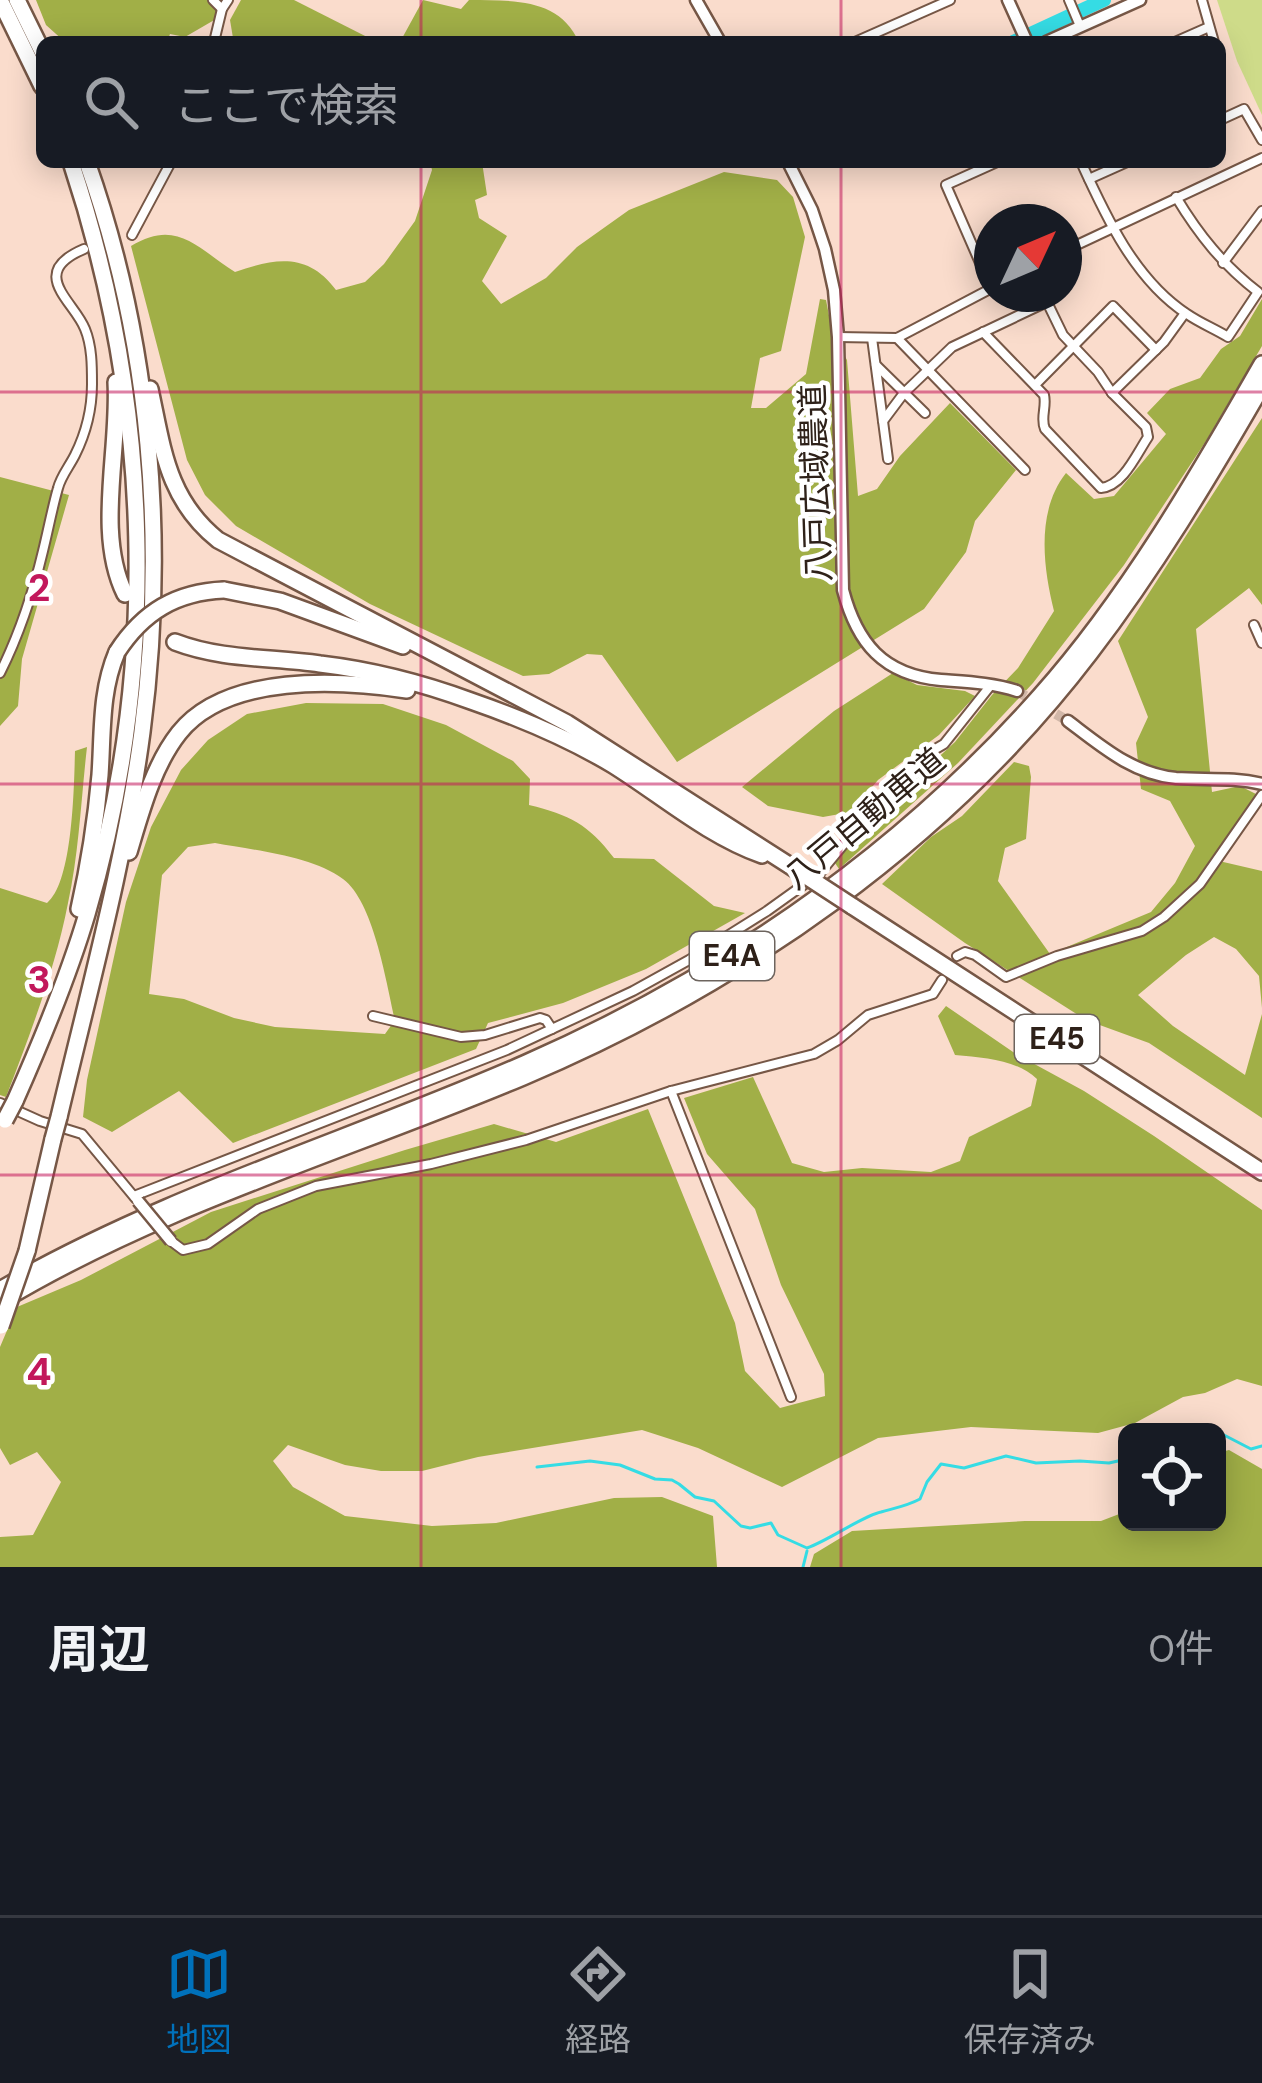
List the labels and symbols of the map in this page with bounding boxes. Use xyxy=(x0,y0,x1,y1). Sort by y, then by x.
north arrow xyxy=(974,204,1082,312)
street label: 八戸広域農道 xyxy=(791,383,840,583)
text: 2 xyxy=(28,562,50,613)
street label: 八戸自動車道 xyxy=(775,738,954,898)
road number: E4A xyxy=(690,932,774,980)
text: 3 xyxy=(27,954,51,1005)
road number: E45 xyxy=(1015,1015,1099,1063)
text: 4 xyxy=(26,1346,52,1397)

